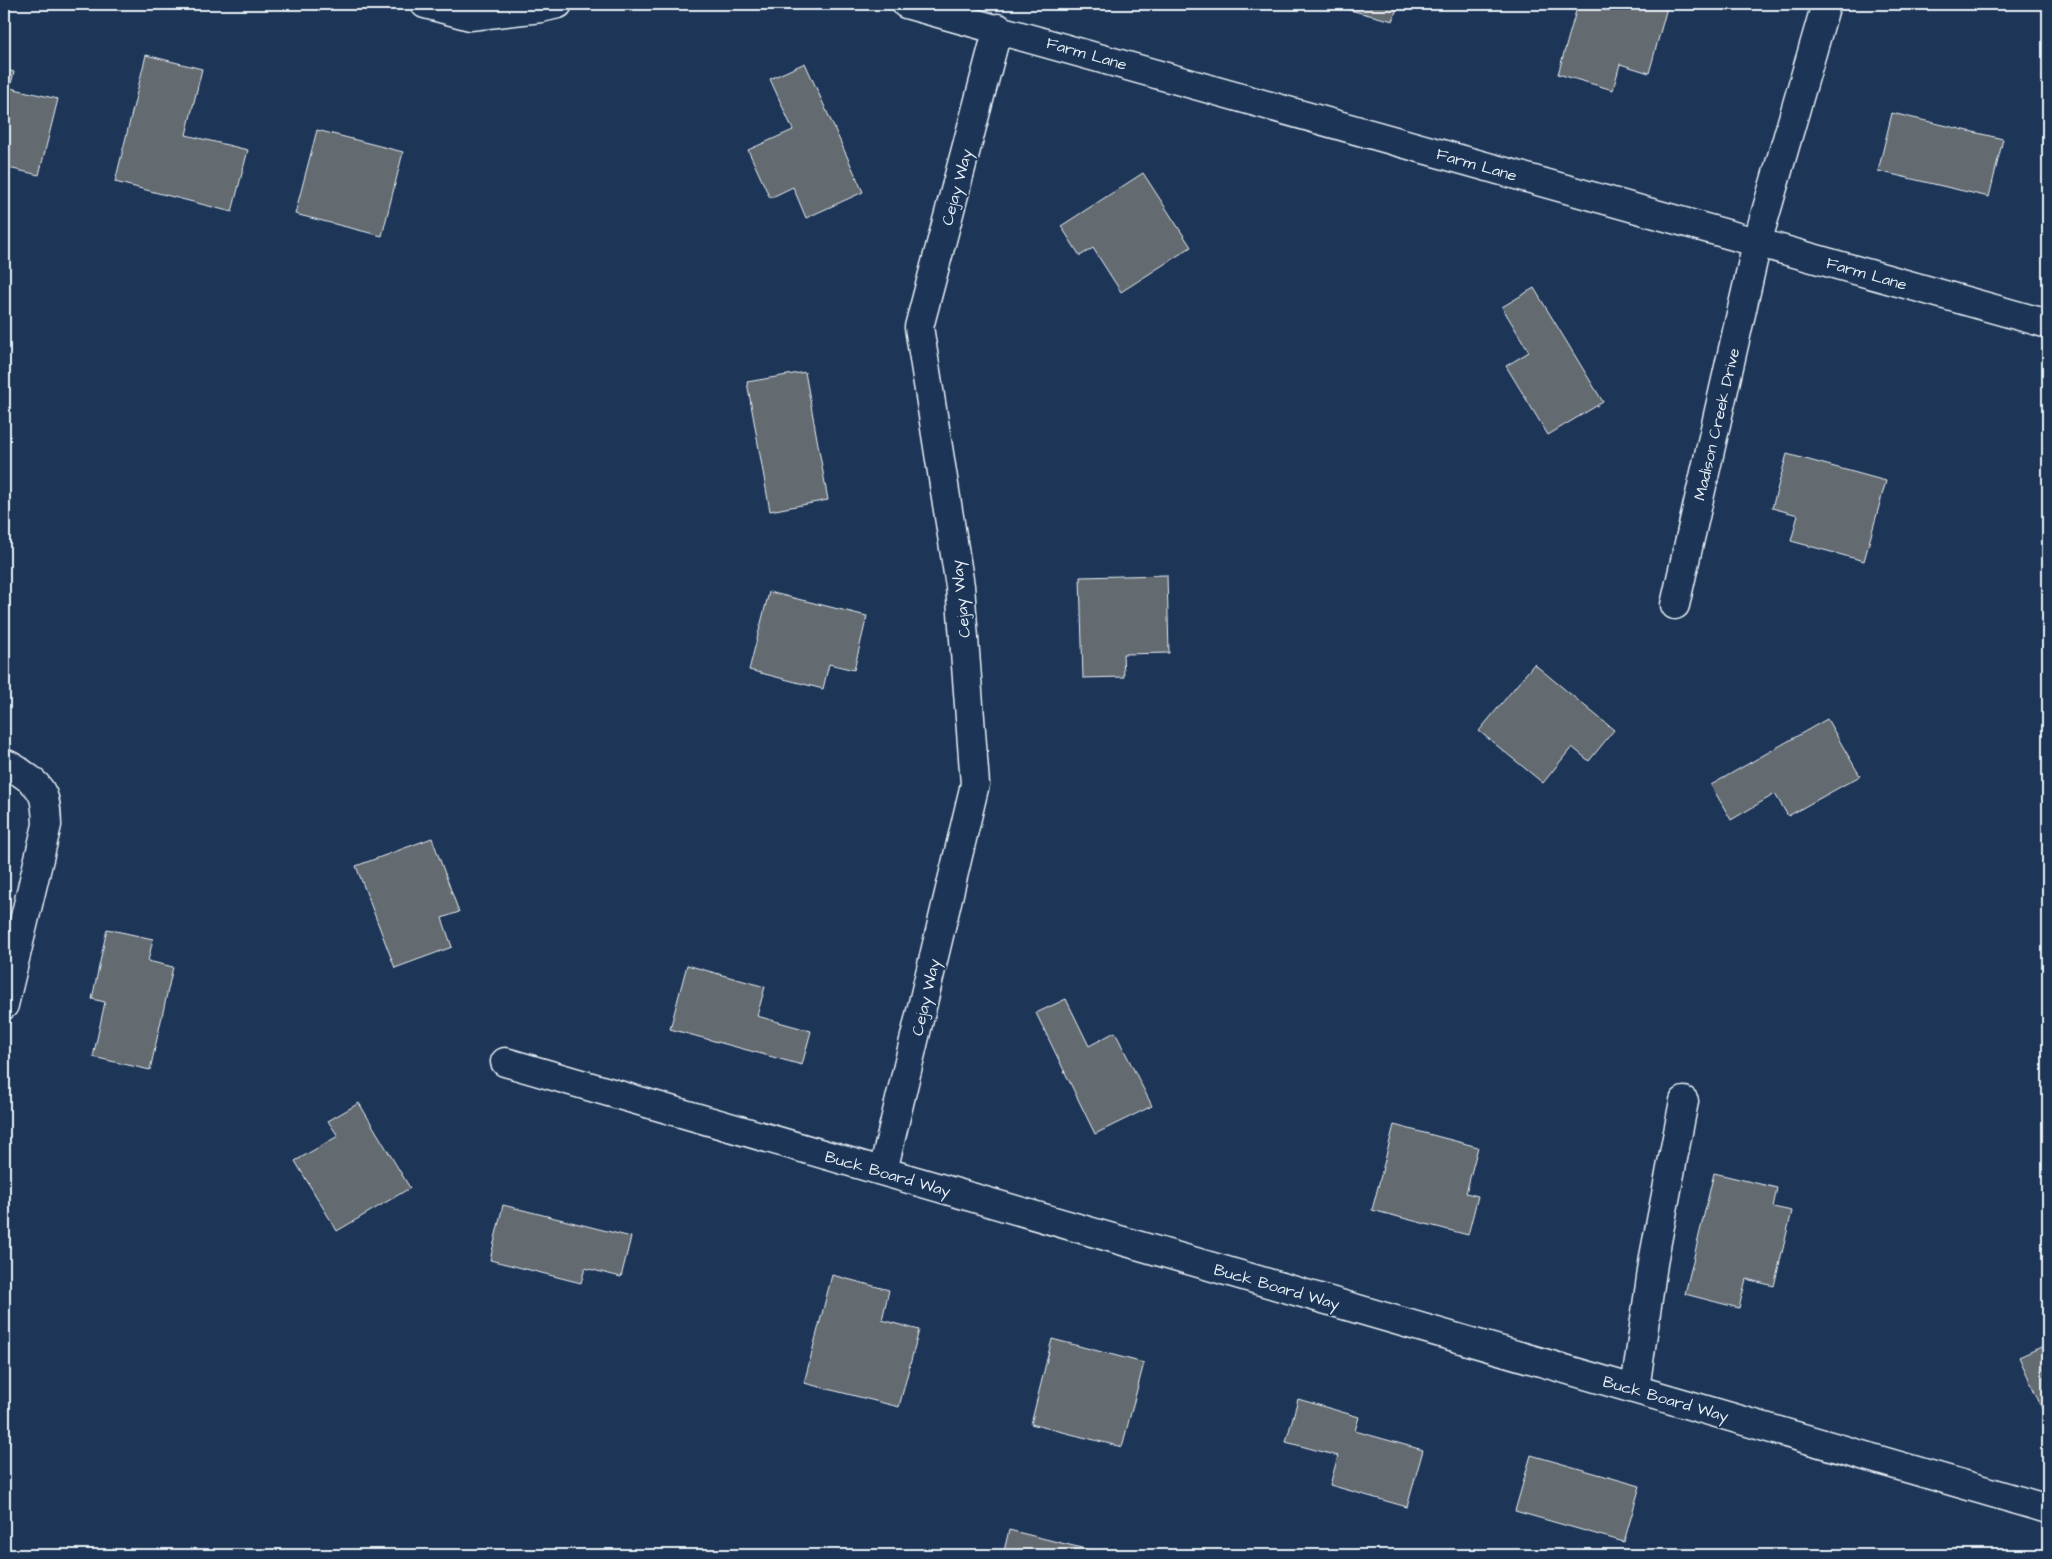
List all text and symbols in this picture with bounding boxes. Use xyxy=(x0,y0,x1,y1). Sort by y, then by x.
street label: Farm Lane xyxy=(1044,32,1130,76)
street label: Farm Lane xyxy=(1434,143,1520,187)
street label: Cejay Way xyxy=(936,146,979,228)
street label: Farm Lane xyxy=(1824,252,1910,296)
street label: Madison Creek Drive xyxy=(1689,346,1745,503)
street label: Cejay Way xyxy=(946,559,977,639)
street label: Cejay Way xyxy=(906,956,947,1038)
street label: Buck Board Way xyxy=(822,1146,953,1203)
street label: Buck Board Way xyxy=(1211,1259,1342,1316)
street label: Buck Board Way xyxy=(1600,1371,1731,1428)

